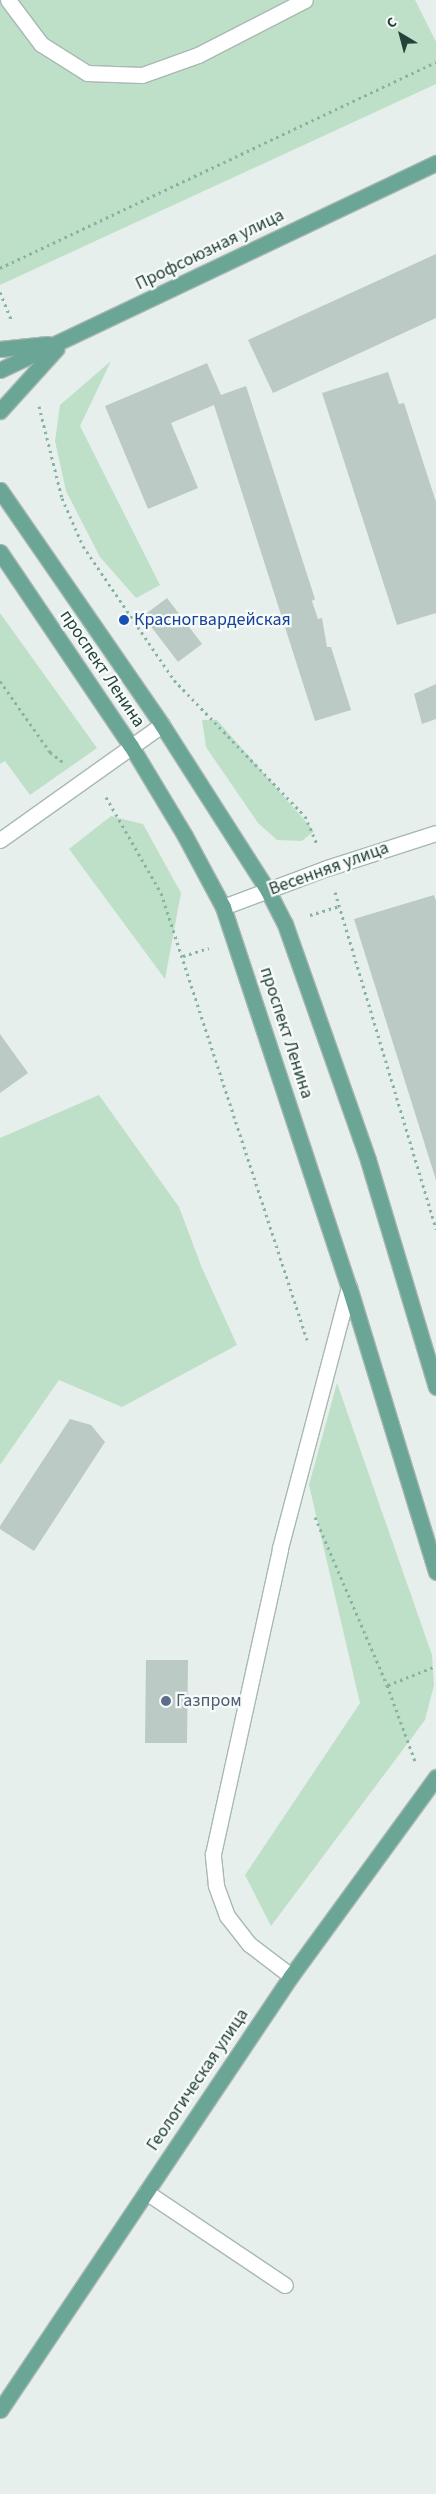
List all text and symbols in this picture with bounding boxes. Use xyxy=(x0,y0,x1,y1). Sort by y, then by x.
north arrow xyxy=(376,10,426,60)
text: С xyxy=(383,13,401,33)
street label: Профсоюзная улица xyxy=(132,205,288,295)
street label: проспект Ленина xyxy=(55,606,149,732)
place label: Красногвардейская xyxy=(134,609,291,631)
marker: Красногвардейская xyxy=(118,614,130,626)
street label: Весенняя улица xyxy=(266,837,392,901)
street label: проспект Ленина xyxy=(255,965,317,1101)
place label: Газпром xyxy=(176,1690,242,1712)
marker: Газпром xyxy=(160,1695,172,1707)
street label: Геологическая улица xyxy=(142,2005,254,2155)

